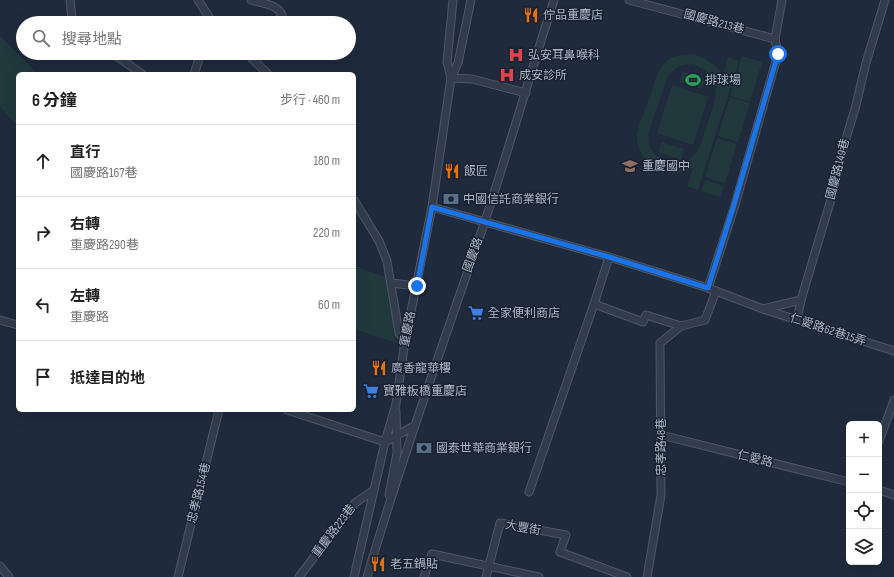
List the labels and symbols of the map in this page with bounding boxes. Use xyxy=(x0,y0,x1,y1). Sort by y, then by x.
restaurant icon: 佇品重慶店 xyxy=(522,6,540,24)
street label: 國慶路213巷 xyxy=(682,7,746,37)
place label: 佇品重慶店 xyxy=(543,8,603,23)
route start xyxy=(769,45,787,63)
hospital icon: 弘安耳鼻喉科 xyxy=(507,46,525,64)
place label: 弘安耳鼻喉科 xyxy=(528,48,600,63)
hospital icon: 成安診所 xyxy=(498,66,516,84)
place label: 成安診所 xyxy=(519,68,567,83)
sports icon: 排球場 xyxy=(684,71,702,89)
place label: 排球場 xyxy=(705,73,741,88)
street label: 國慶路149巷 xyxy=(823,137,853,201)
school or university icon: 重慶國中 xyxy=(621,157,639,175)
place label: 重慶國中 xyxy=(642,159,690,174)
restaurant icon: 飯匠 xyxy=(443,162,461,180)
place label: 飯匠 xyxy=(464,164,488,179)
bank icon: 中國信託商業銀行 xyxy=(442,190,460,208)
place label: 中國信託商業銀行 xyxy=(463,192,559,207)
street label: 國慶路 xyxy=(460,236,486,274)
route end xyxy=(408,277,426,295)
supermarket icon: 全家便利商店 xyxy=(467,304,485,322)
place label: 全家便利商店 xyxy=(488,306,560,321)
street label: 重慶路 xyxy=(397,310,419,348)
street label: 仁愛路62巷15弄 xyxy=(788,311,868,349)
restaurant icon: 廣香龍華樓 xyxy=(370,359,388,377)
place label: 廣香龍華樓 xyxy=(391,361,451,376)
supermarket icon: 寶雅板橋重慶店 xyxy=(362,382,380,400)
place label: 寶雅板橋重慶店 xyxy=(383,384,467,399)
street label: 忠孝路48巷 xyxy=(654,418,669,476)
bank icon: 國泰世華商業銀行 xyxy=(415,439,433,457)
place label: 國泰世華商業銀行 xyxy=(436,441,532,456)
street label: 仁愛路 xyxy=(736,447,774,471)
street label: 忠孝路154巷 xyxy=(184,461,214,525)
street label: 重慶路223巷 xyxy=(309,501,359,561)
street label: 大豐街 xyxy=(504,517,542,539)
restaurant icon: 老五鍋貼 xyxy=(369,555,387,573)
place label: 老五鍋貼 xyxy=(390,557,438,572)

